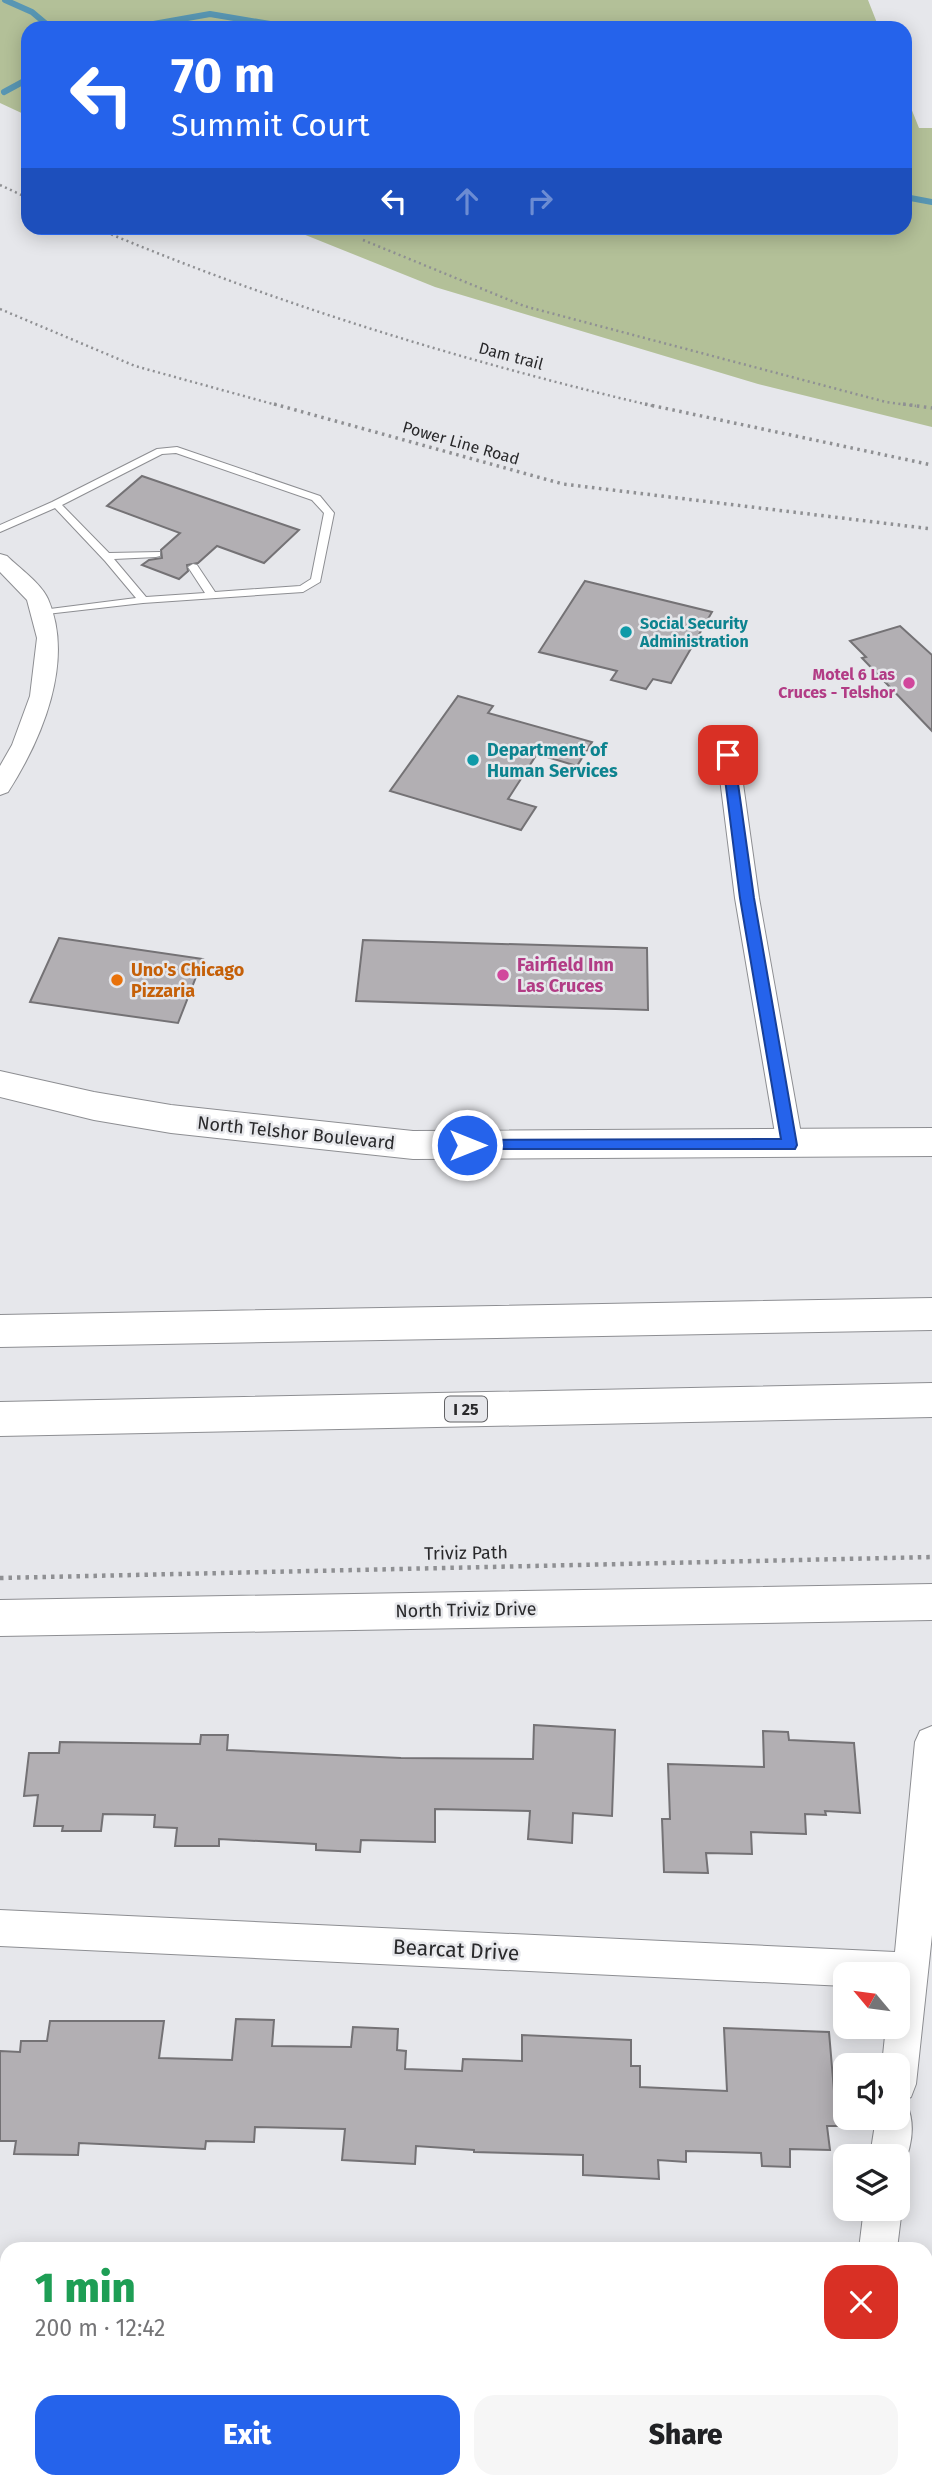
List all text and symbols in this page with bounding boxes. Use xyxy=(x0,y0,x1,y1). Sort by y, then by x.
text: 70 m xyxy=(171,46,275,105)
icon: left xyxy=(56,49,147,140)
text: Summit Court xyxy=(171,106,369,144)
icon: left xyxy=(375,182,413,220)
icon: ahead xyxy=(448,182,486,220)
icon: right xyxy=(521,182,559,220)
street label: Dam trail xyxy=(477,338,546,374)
street label: Power Line Road xyxy=(400,417,522,469)
place label: Social Security Administration xyxy=(639,614,749,651)
marker: Social Security Administration xyxy=(618,624,634,640)
place label: Motel 6 Las Cruces - Telshor xyxy=(778,665,896,702)
marker: Motel 6 Las Cruces - Telshor xyxy=(901,675,917,691)
pin xyxy=(698,725,758,785)
icon: arrive xyxy=(709,736,747,774)
place label: Department of Human Services xyxy=(487,739,618,782)
marker: Department of Human Services xyxy=(465,752,481,768)
place label: Fairfield Inn Las Cruces xyxy=(517,954,614,997)
place label: Uno's Chicago Pizzaria xyxy=(131,959,244,1002)
marker: Fairfield Inn Las Cruces xyxy=(495,967,511,983)
marker: Uno's Chicago Pizzaria xyxy=(109,972,125,988)
position arrow xyxy=(430,1108,504,1182)
street label: North Telshor Boulevard xyxy=(196,1112,396,1154)
road number: I 25 xyxy=(445,1396,487,1422)
street label: Triviz Path xyxy=(424,1541,508,1565)
street label: North Triviz Drive xyxy=(395,1598,537,1622)
street label: Bearcat Drive xyxy=(392,1934,520,1966)
north arrow xyxy=(833,1962,910,2039)
map controls xyxy=(833,1962,910,2221)
button: sound xyxy=(833,2053,910,2130)
button: layers xyxy=(833,2144,910,2221)
text: 1 min xyxy=(35,2263,136,2313)
button: close xyxy=(824,2265,898,2339)
text: 200 m · 12:42 xyxy=(35,2314,165,2342)
button: Exit xyxy=(35,2395,460,2475)
button: Share xyxy=(474,2395,898,2475)

